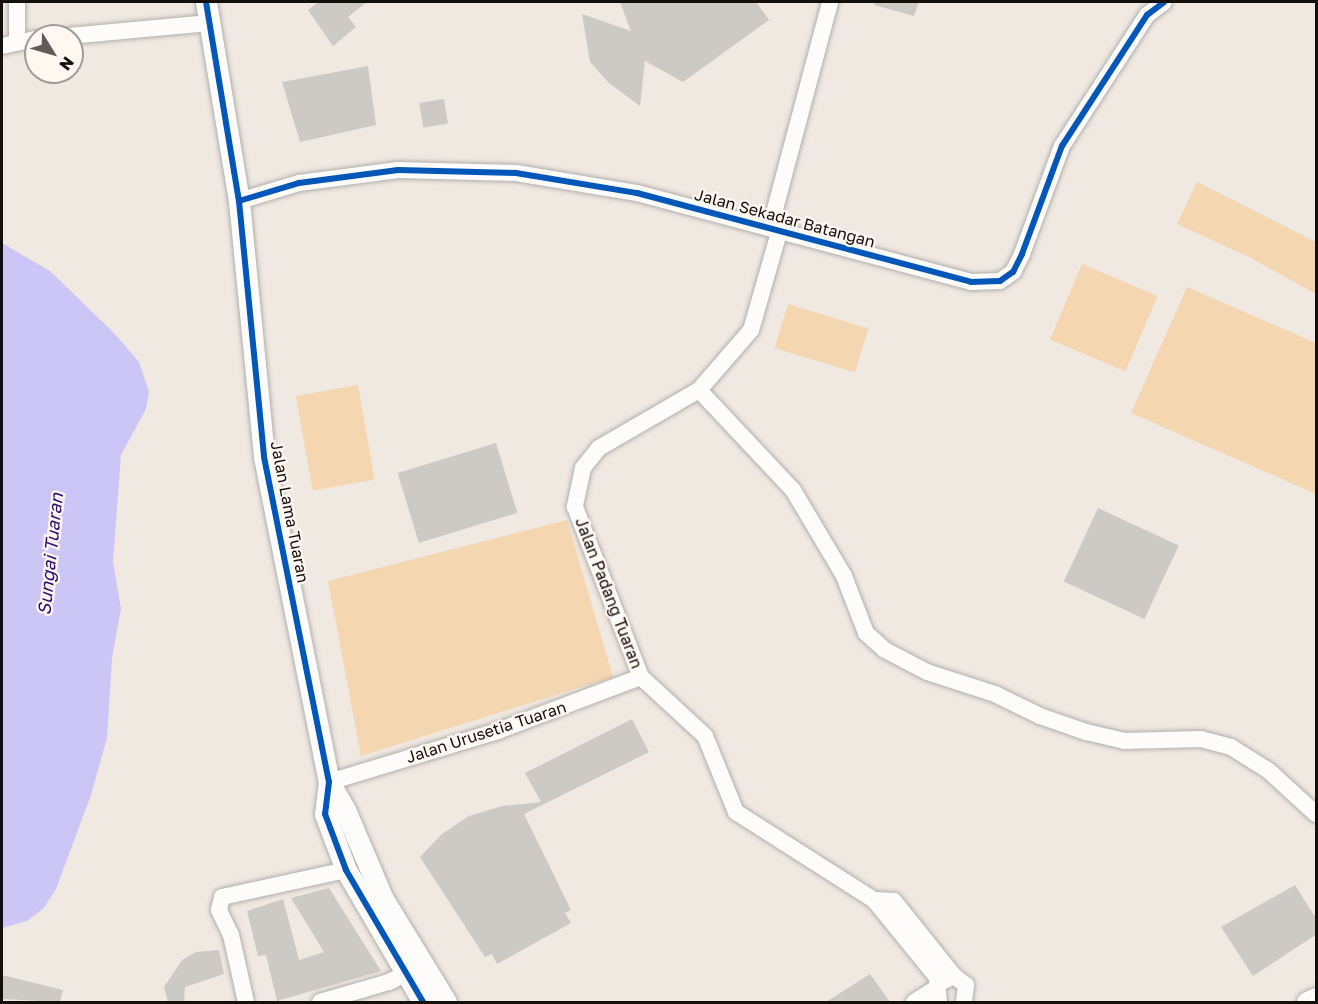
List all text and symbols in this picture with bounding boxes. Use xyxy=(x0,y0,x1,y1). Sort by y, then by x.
north arrow xyxy=(24,24,84,84)
text: N xyxy=(55,53,78,75)
street label: Jalan Sekadar Batangan xyxy=(693,185,877,251)
street label: Jalan Lama Tuaran xyxy=(267,440,313,584)
water label: Sungai Tuaran xyxy=(33,492,67,616)
street label: Jalan Padang Tuaran xyxy=(571,515,647,671)
street label: Jalan Urusetia Tuaran xyxy=(404,697,568,767)

